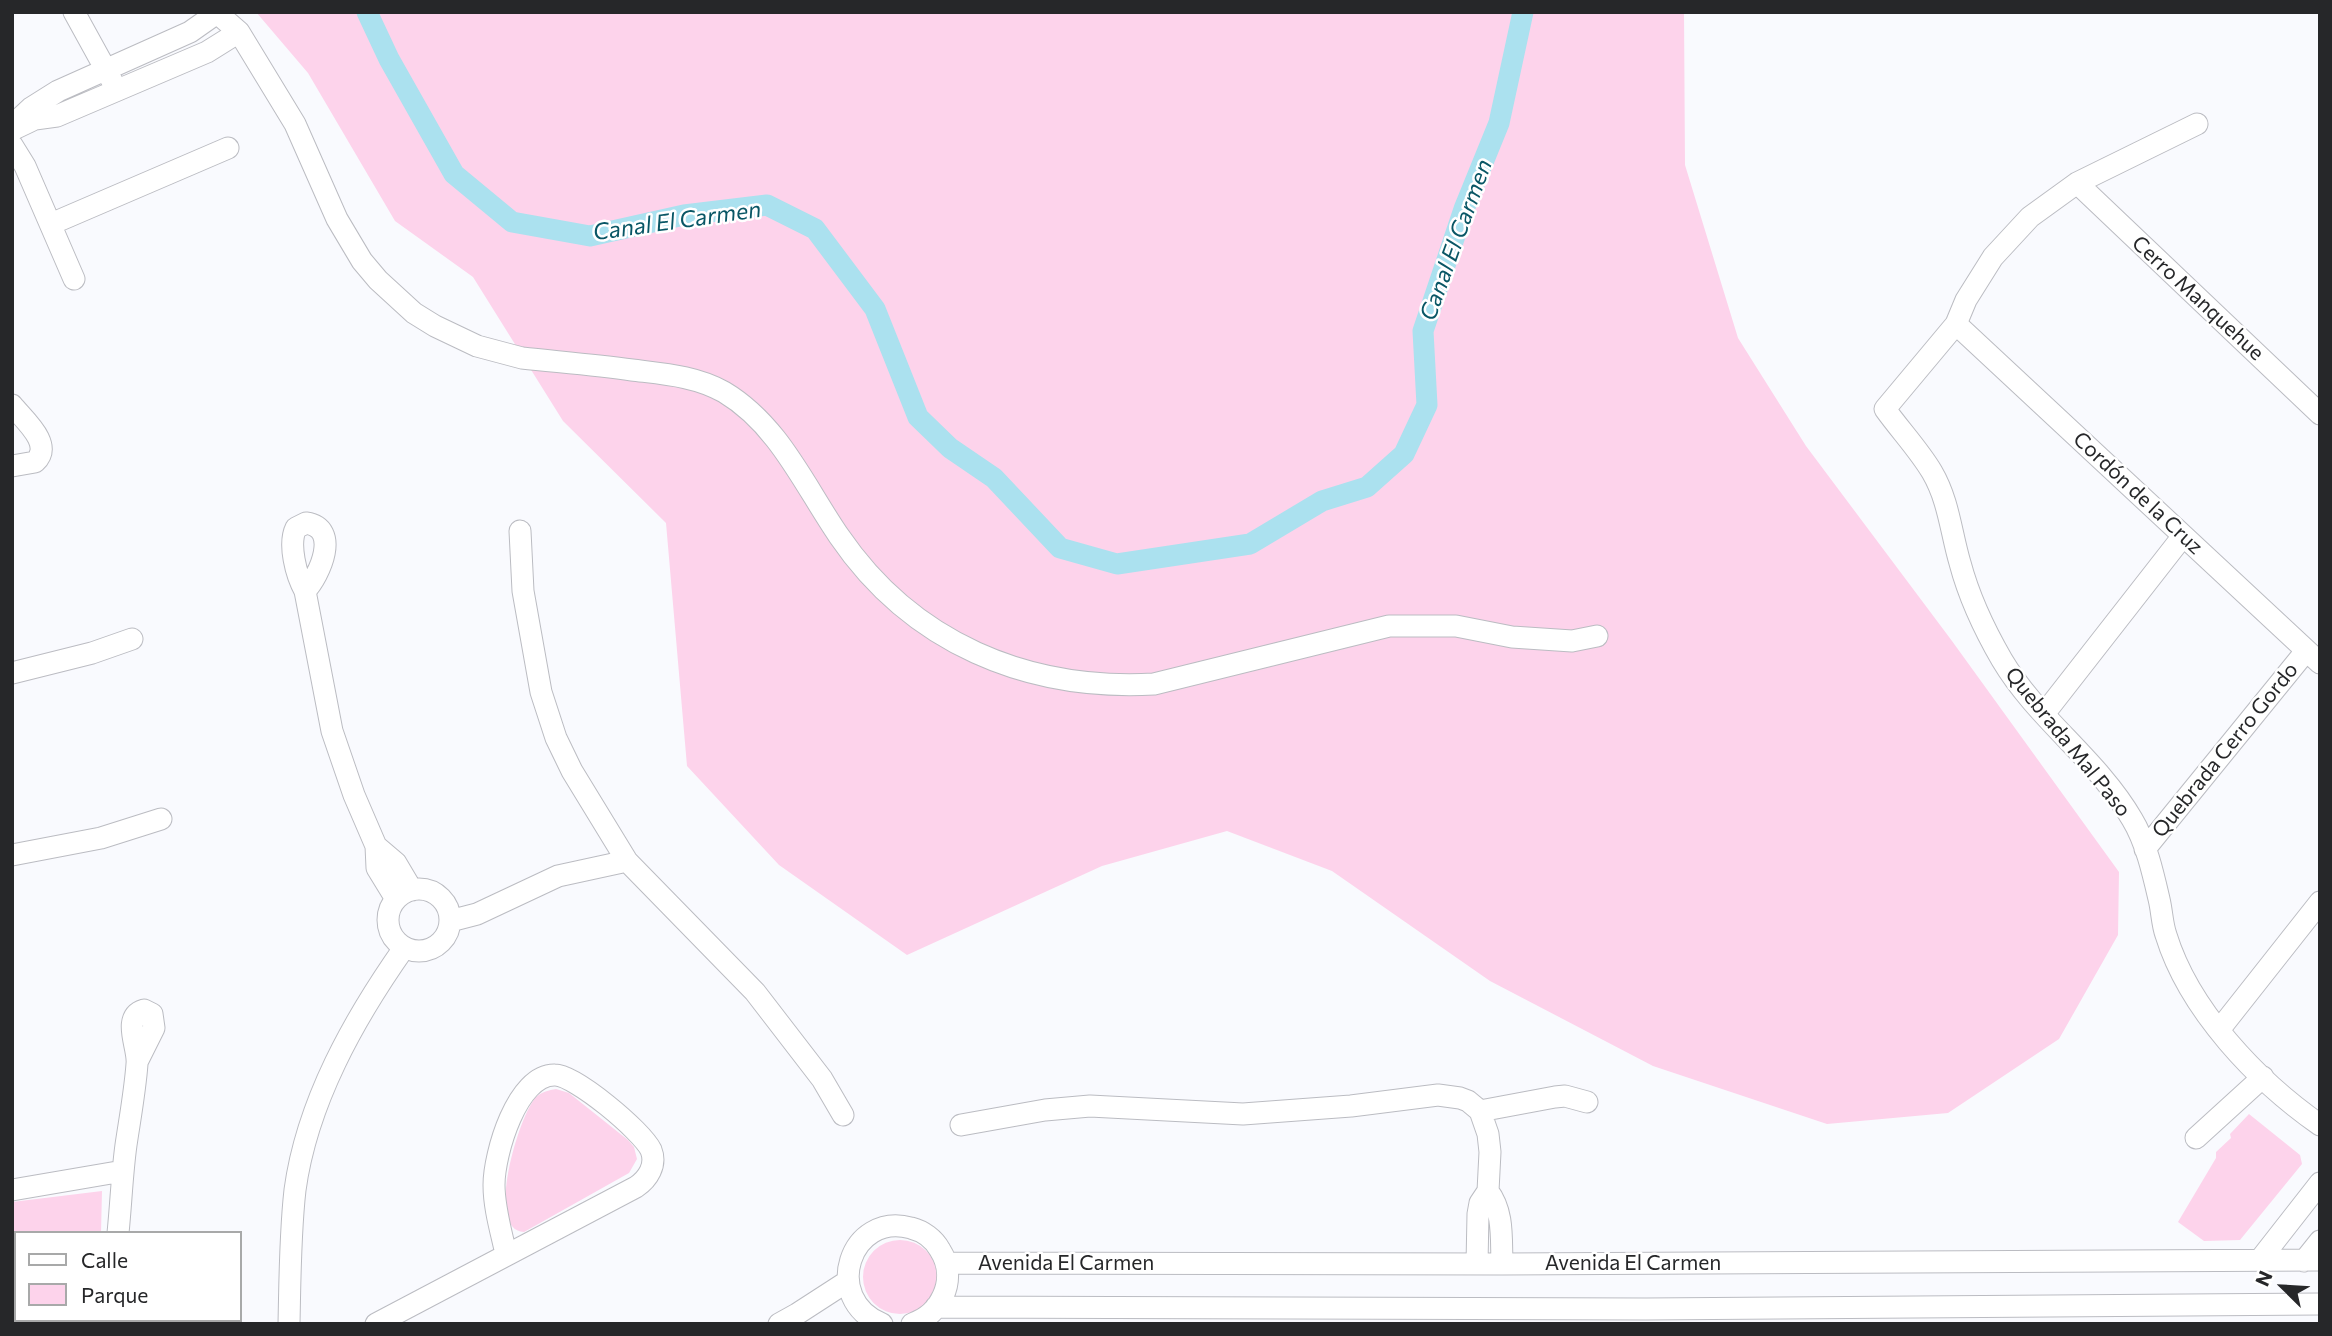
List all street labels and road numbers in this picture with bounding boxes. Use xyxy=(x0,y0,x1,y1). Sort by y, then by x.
street label: Cerro Manquehue xyxy=(2127,230,2269,366)
street label: Cordón de la Cruz xyxy=(2068,426,2208,560)
street label: Quebrada Cerro Gordo xyxy=(2147,657,2303,843)
street label: Quebrada Mal Paso xyxy=(2000,662,2136,822)
street label: Avenida El Carmen xyxy=(978,1250,1154,1276)
street label: Avenida El Carmen xyxy=(1545,1250,1721,1276)

